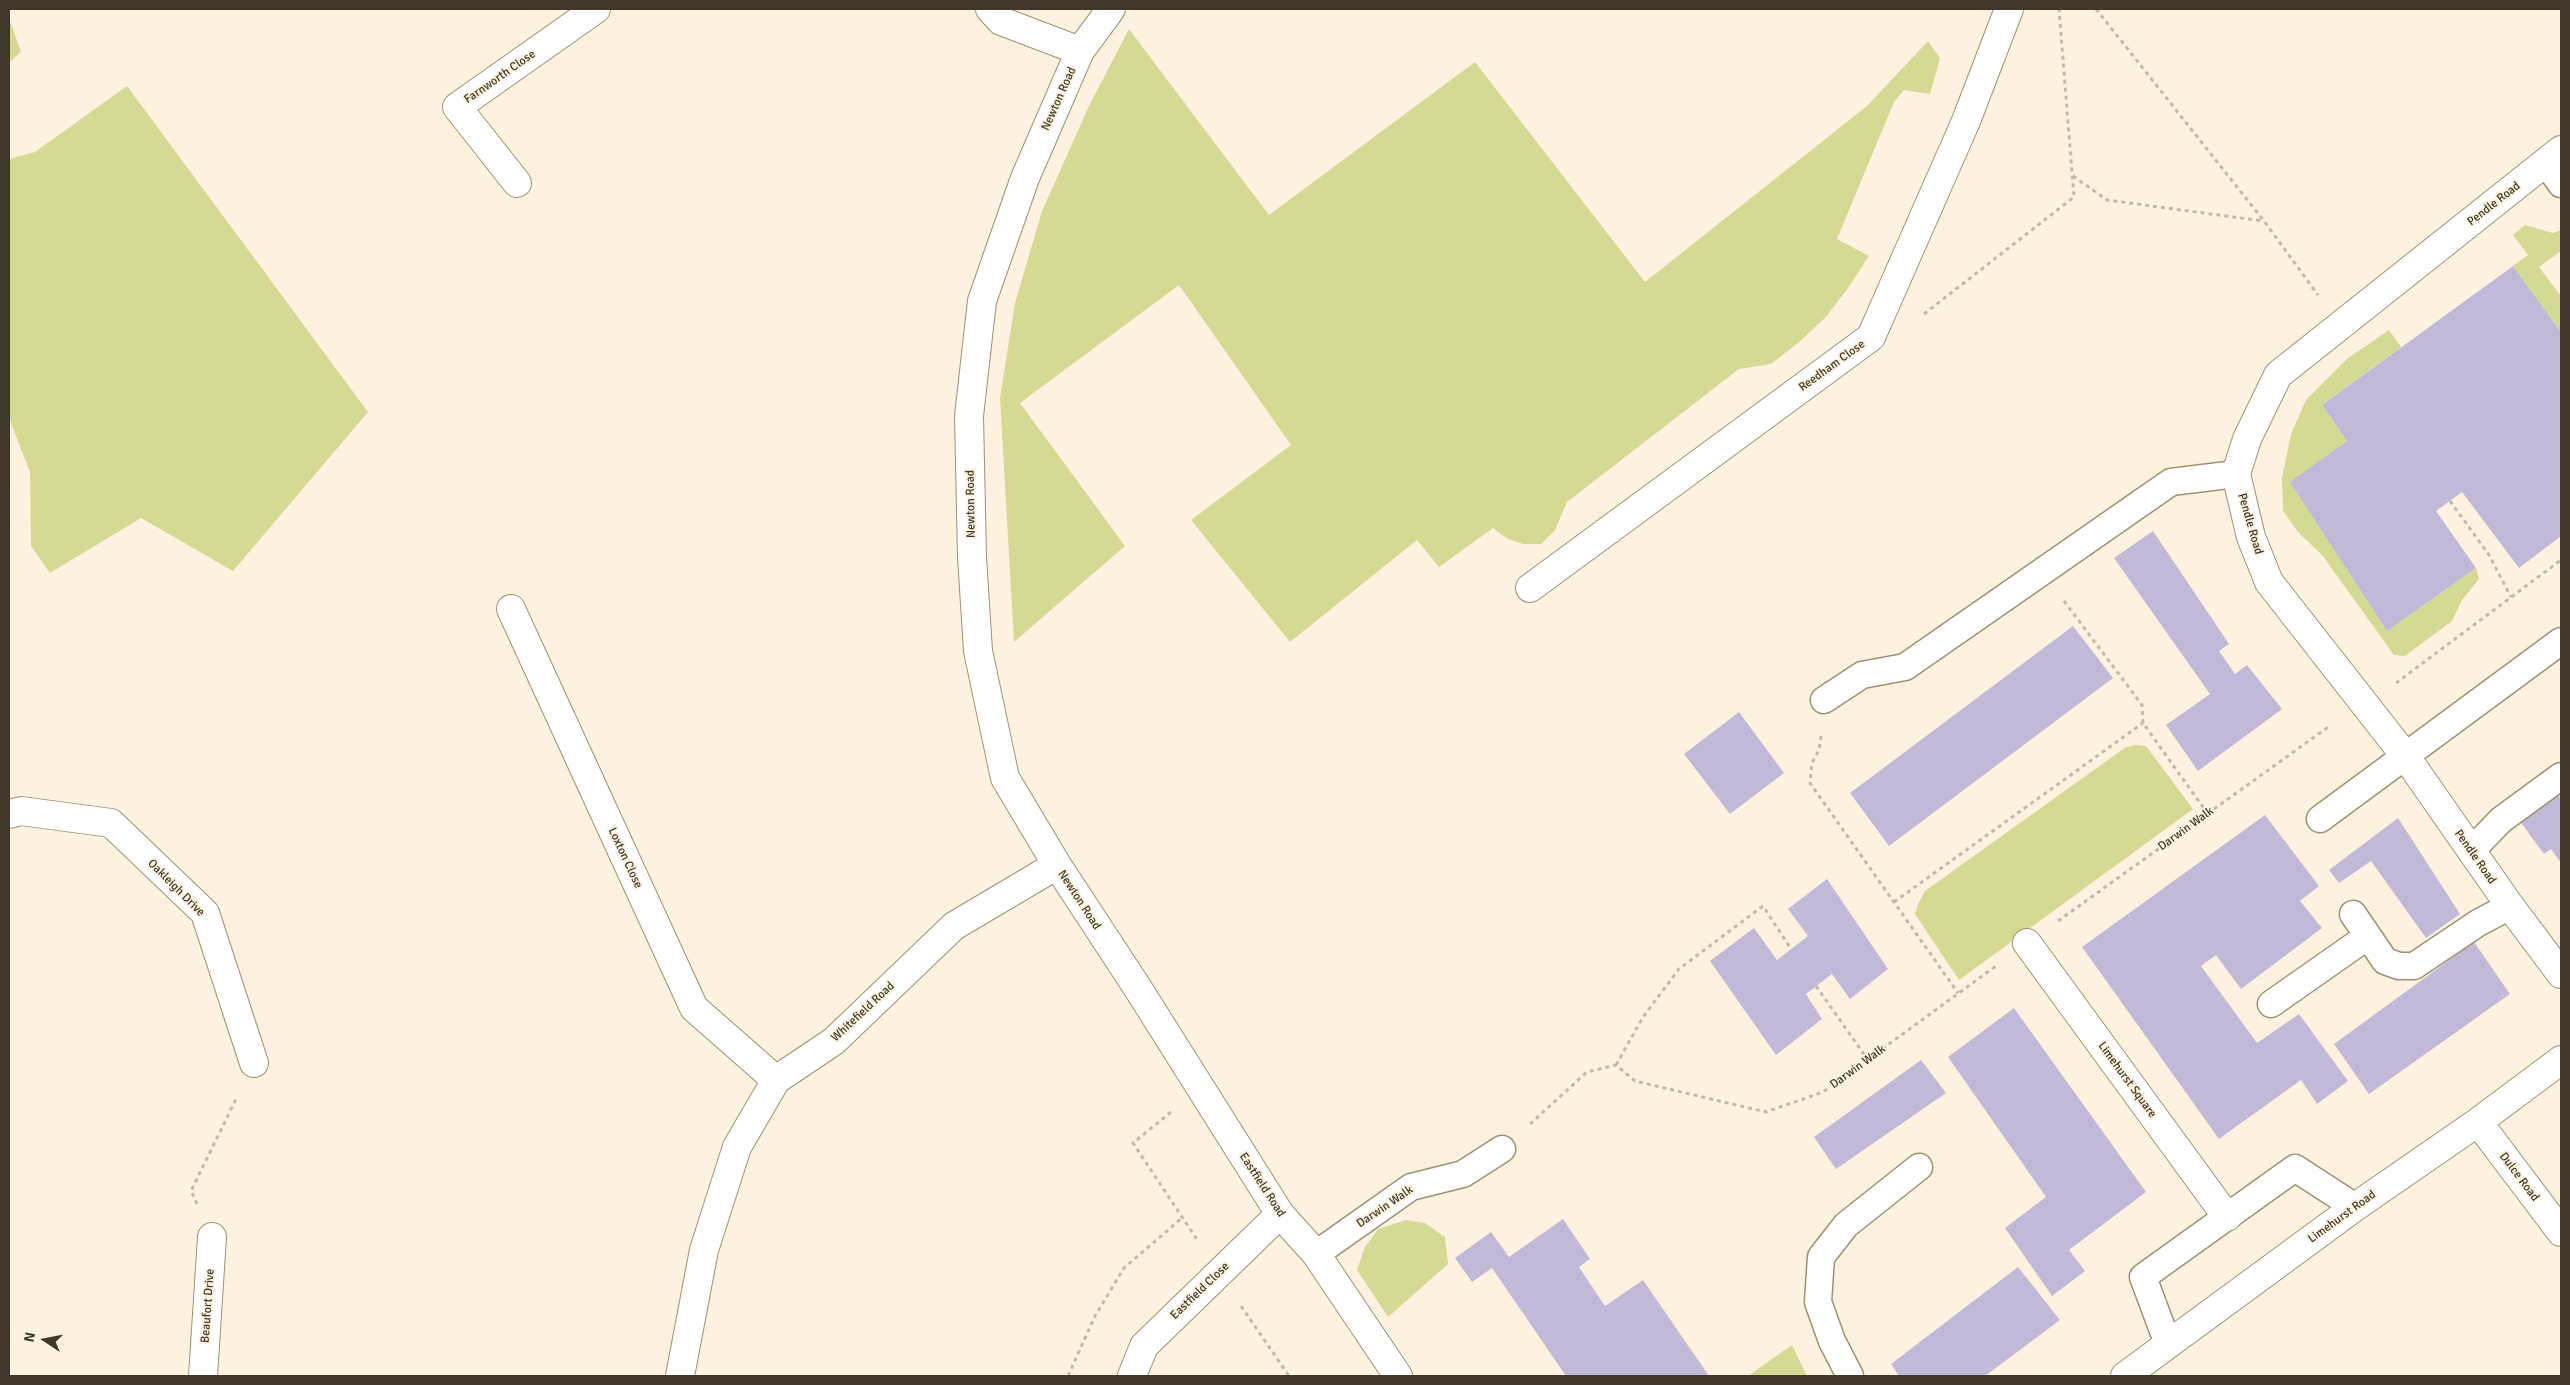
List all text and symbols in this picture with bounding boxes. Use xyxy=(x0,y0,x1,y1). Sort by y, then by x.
street label: Farnworth Close xyxy=(462,47,538,107)
street label: Newton Road xyxy=(1039,65,1079,133)
street label: Pendle Road xyxy=(2465,179,2523,229)
street label: Reedham Close xyxy=(1796,337,1868,395)
street label: Newton Road xyxy=(963,470,979,538)
street label: Pendle Road xyxy=(2234,492,2266,556)
street label: Darwin Walk xyxy=(2155,804,2217,854)
street label: Loxton Close xyxy=(605,825,645,891)
street label: Pendle Road xyxy=(2451,827,2499,887)
street label: Oakleigh Drive xyxy=(145,857,207,919)
street label: Newton Road xyxy=(1054,868,1104,932)
street label: Whitefield Road xyxy=(828,979,898,1045)
street label: Limehurst Square xyxy=(2095,1039,2159,1121)
street label: Darwin Walk xyxy=(1827,1042,1889,1092)
street label: Eastfield Road xyxy=(1236,1150,1288,1220)
street label: Dulce Road xyxy=(2496,1150,2542,1204)
street label: Darwin Walk xyxy=(1354,1183,1416,1231)
street label: Limehurst Road xyxy=(2305,1188,2379,1246)
street label: Eastfield Close xyxy=(1168,1259,1232,1323)
street label: Beaufort Drive xyxy=(198,1268,218,1344)
north arrow xyxy=(20,1315,70,1365)
text: N xyxy=(21,1331,39,1343)

